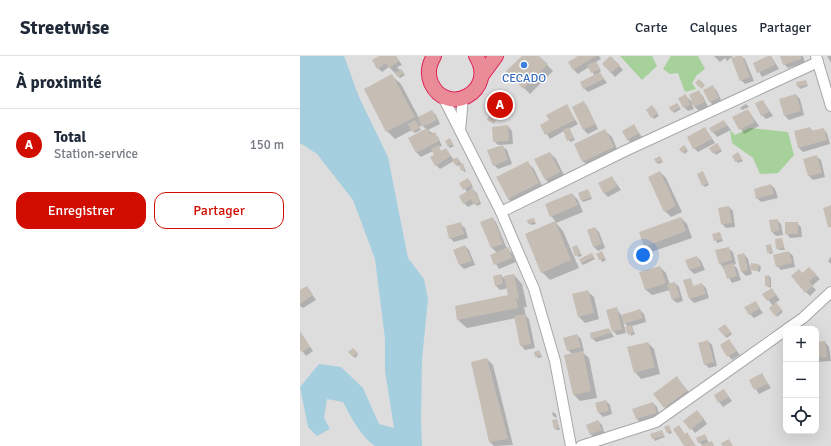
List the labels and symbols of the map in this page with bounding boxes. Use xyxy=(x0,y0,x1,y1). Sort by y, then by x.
marker: CECADO xyxy=(519,60,529,70)
place label: CECADO xyxy=(502,71,546,86)
pin: A xyxy=(487,90,513,120)
your location xyxy=(633,245,653,265)

